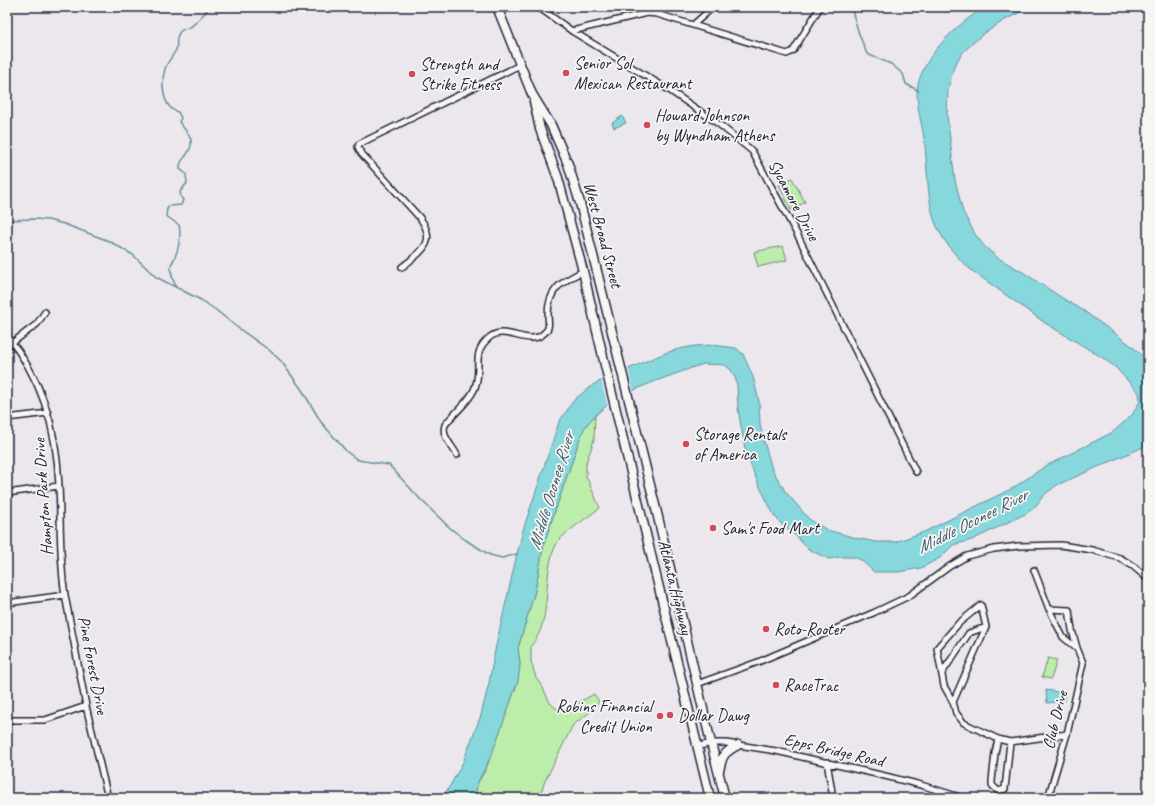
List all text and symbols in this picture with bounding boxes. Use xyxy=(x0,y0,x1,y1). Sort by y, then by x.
place label: Senior Sol Mexican Restaurant xyxy=(574,53,694,94)
place label: Strength and Strike Fitness xyxy=(420,54,503,95)
marker: Senior Sol Mexican Restaurant xyxy=(561,68,571,78)
marker: Strength and Strike Fitness xyxy=(407,69,417,79)
place label: Howard Johnson by Wyndham Athens xyxy=(655,105,776,146)
marker: Howard Johnson by Wyndham Athens xyxy=(642,120,652,130)
street label: Sycamore Drive xyxy=(764,156,825,245)
street label: West Broad Street xyxy=(579,180,628,292)
place label: Storage Rentals of America xyxy=(694,424,788,465)
water label: Middle Oconee River xyxy=(523,427,580,552)
street label: Hampton Park Drive xyxy=(28,436,58,556)
marker: Storage Rentals of America xyxy=(681,439,691,449)
water label: Middle Oconee River xyxy=(913,482,1034,558)
place label: Sam's Food Mart xyxy=(721,518,821,539)
marker: Sam's Food Mart xyxy=(708,523,718,533)
street label: Atlanta Highway xyxy=(653,537,697,638)
street label: Pine Forest Drive xyxy=(73,614,113,717)
place label: Roto-Rooter xyxy=(774,619,846,640)
marker: Roto-Rooter xyxy=(761,624,771,634)
place label: RaceTrac xyxy=(784,675,839,696)
marker: RaceTrac xyxy=(771,680,781,690)
street label: Club Drive xyxy=(1038,687,1073,751)
place label: Robins Financial Credit Union xyxy=(556,696,655,737)
place label: Dollar Dawg xyxy=(678,705,750,726)
marker: Dollar Dawg xyxy=(665,710,675,720)
marker: Robins Financial Credit Union xyxy=(655,711,665,721)
street label: Epps Bridge Road xyxy=(782,728,888,772)

